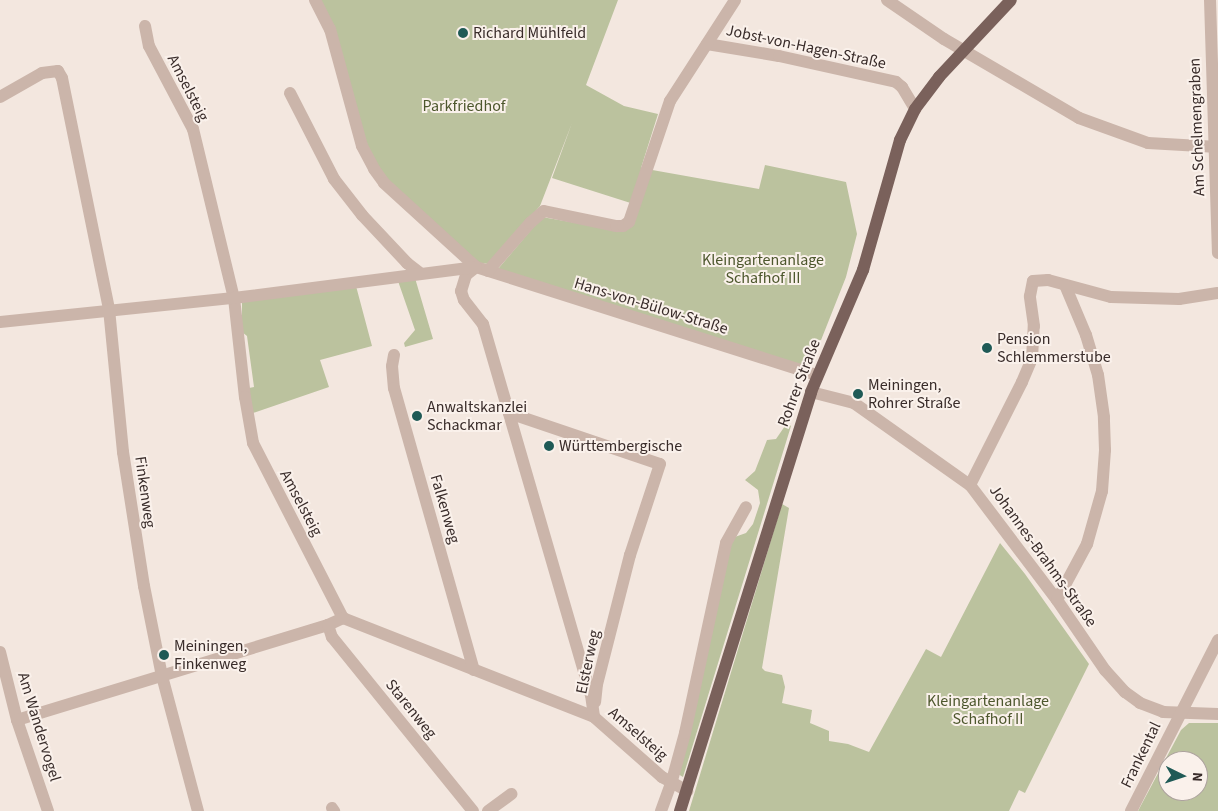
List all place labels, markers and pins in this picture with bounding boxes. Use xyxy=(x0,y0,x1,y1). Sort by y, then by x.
place label: Richard Mühlfeld xyxy=(473,23,586,43)
marker: Richard Mühlfeld xyxy=(457,27,469,39)
place label: Pension Schlemmerstube xyxy=(997,329,1111,367)
marker: Pension Schlemmerstube xyxy=(981,342,993,354)
place label: Meiningen, Rohrer Straße xyxy=(868,375,960,413)
marker: Meiningen, Rohrer Straße xyxy=(852,388,864,400)
place label: Anwaltskanzlei Schackmar xyxy=(427,397,527,435)
marker: Anwaltskanzlei Schackmar xyxy=(411,410,423,422)
place label: Württembergische xyxy=(559,436,682,456)
marker: Württembergische xyxy=(543,440,555,452)
place label: Meiningen, Finkenweg xyxy=(174,636,247,674)
marker: Meiningen, Finkenweg xyxy=(158,649,170,661)

